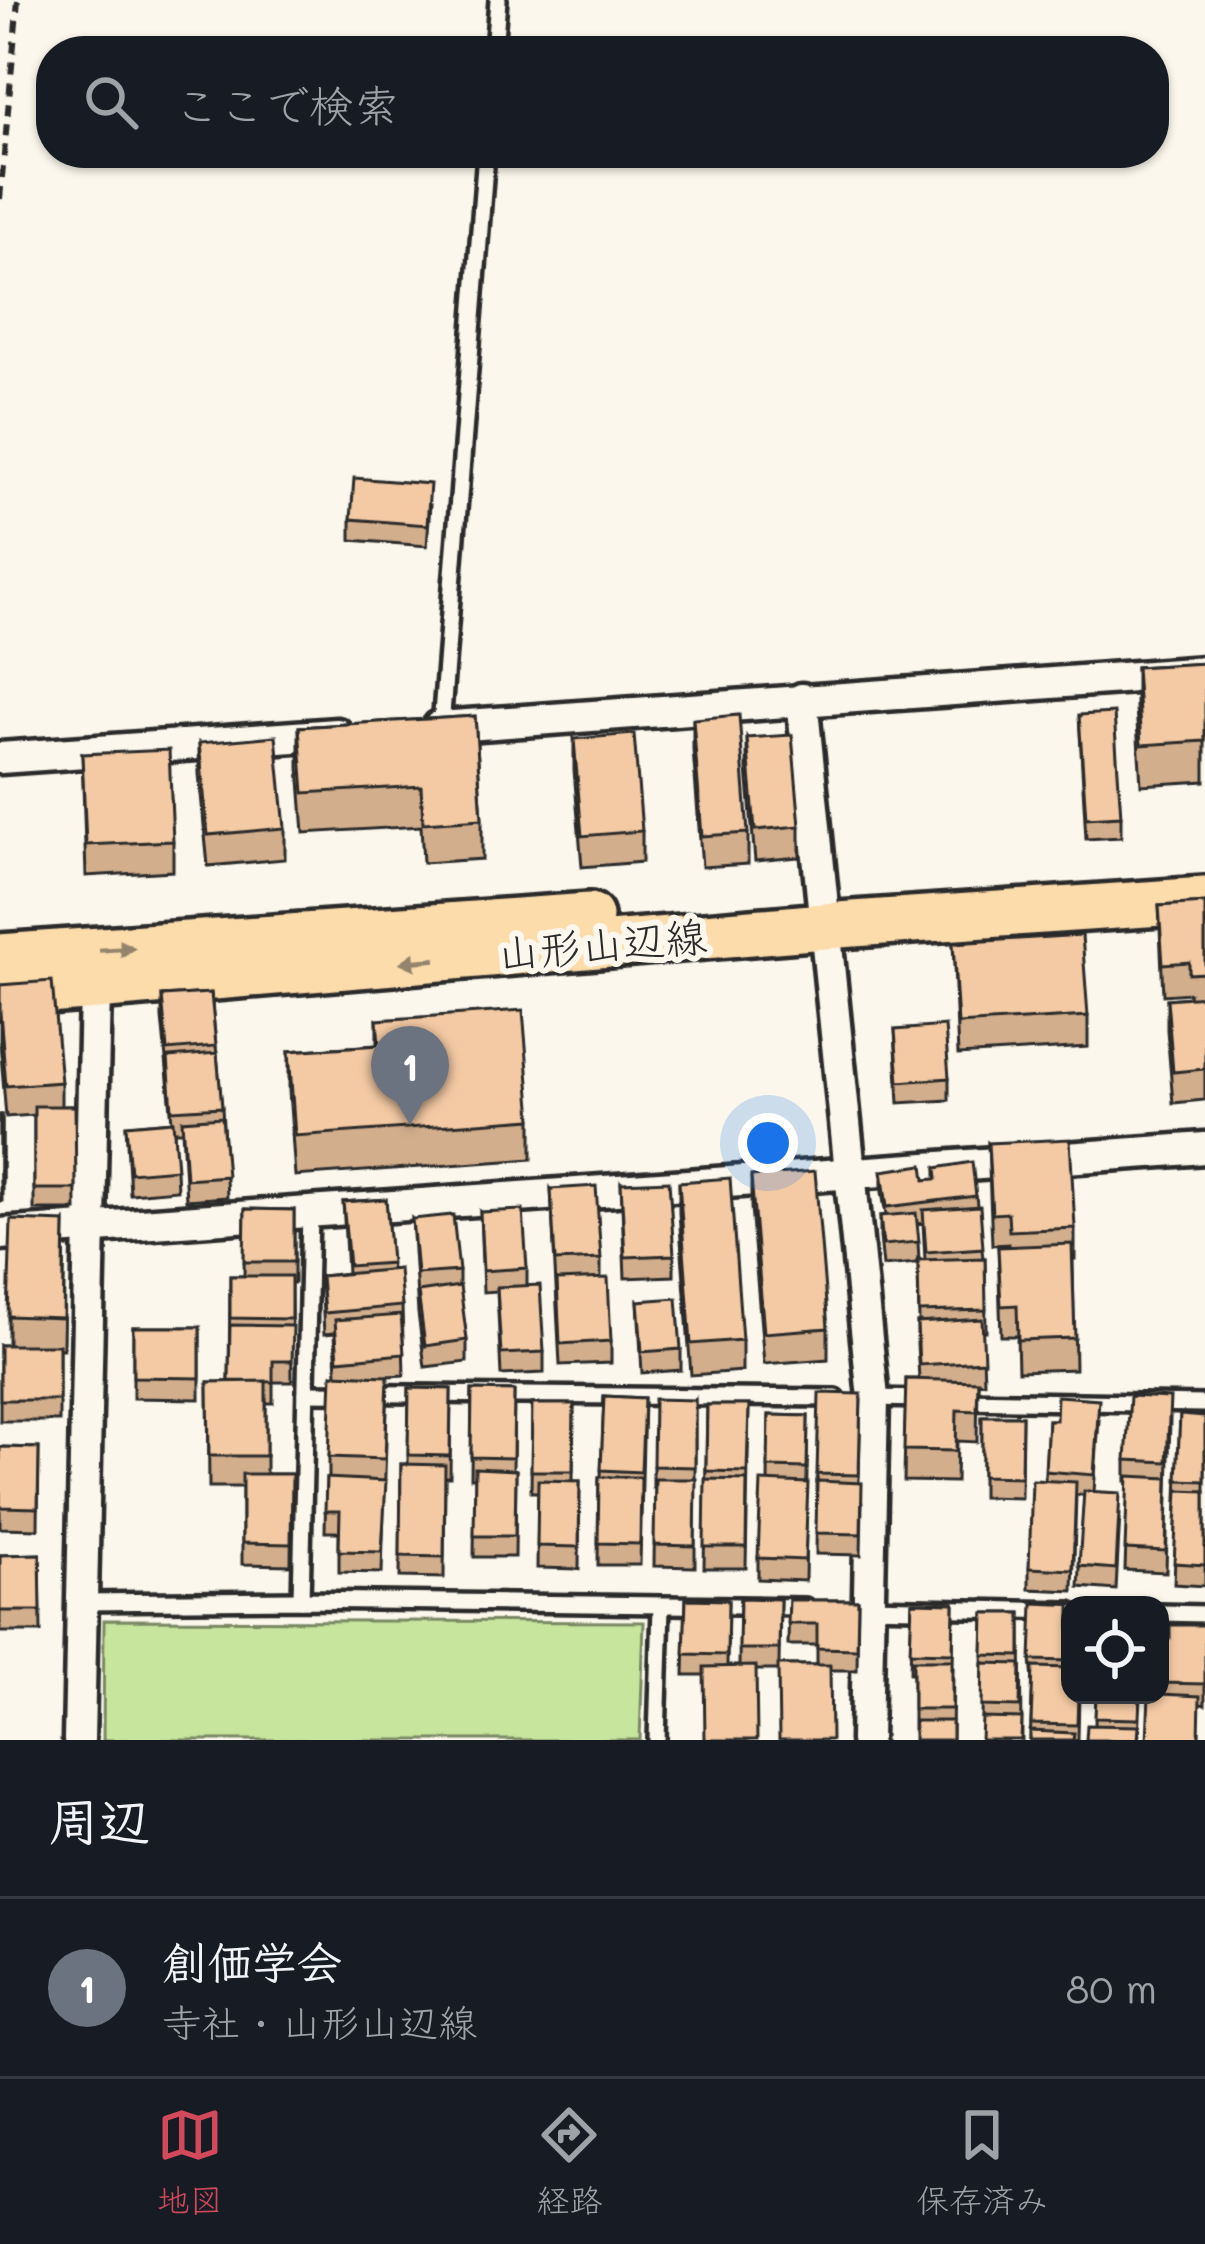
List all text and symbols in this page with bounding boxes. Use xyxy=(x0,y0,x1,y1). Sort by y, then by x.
search box xyxy=(36,36,1169,168)
icon: search xyxy=(78,69,144,135)
text: ここで検索 xyxy=(174,75,399,133)
street label: 山形山辺線 xyxy=(495,907,709,980)
one-way arrow xyxy=(99,940,136,959)
one-way arrow xyxy=(399,952,436,971)
pin: 1 xyxy=(371,1026,449,1125)
your location xyxy=(738,1113,798,1173)
map controls xyxy=(1061,1596,1169,1704)
button: locate xyxy=(1061,1596,1169,1704)
text: 周辺 xyxy=(48,1786,150,1853)
text: 創価学会 xyxy=(162,1932,342,1990)
text: 1 xyxy=(78,1962,96,2013)
text: 80 m xyxy=(1066,1962,1157,2013)
text: 寺社 · 山形山辺線 xyxy=(162,1996,477,2047)
tab: 地図 xyxy=(157,2102,223,2222)
tab: 経路 xyxy=(536,2102,602,2222)
tab: 保存済み xyxy=(916,2102,1048,2222)

